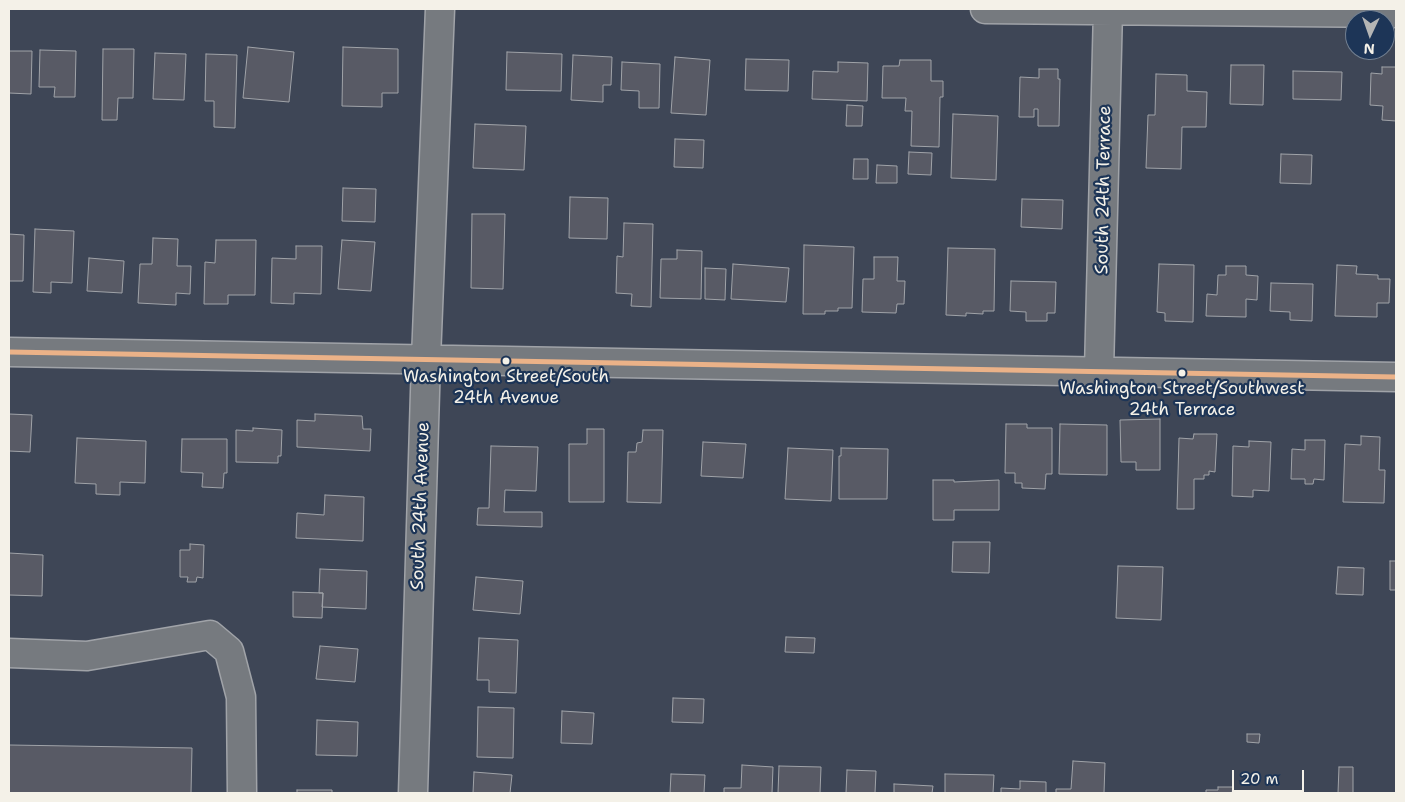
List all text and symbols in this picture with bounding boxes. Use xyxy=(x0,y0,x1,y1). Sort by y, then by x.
north arrow xyxy=(1345,10,1395,60)
text: N xyxy=(1363,40,1375,58)
street label: South 24th Terrace xyxy=(1092,105,1116,275)
marker: Washington Street/South 24th Avenue xyxy=(501,356,511,366)
place label: Washington Street/South 24th Avenue xyxy=(403,368,609,408)
marker: Washington Street/Southwest 24th Terrace xyxy=(1177,368,1187,378)
place label: Washington Street/Southwest 24th Terrace xyxy=(1059,380,1305,420)
street label: South 24th Avenue xyxy=(407,422,435,590)
scale bar xyxy=(1235,760,1308,792)
text: 20 m xyxy=(1240,769,1279,789)

